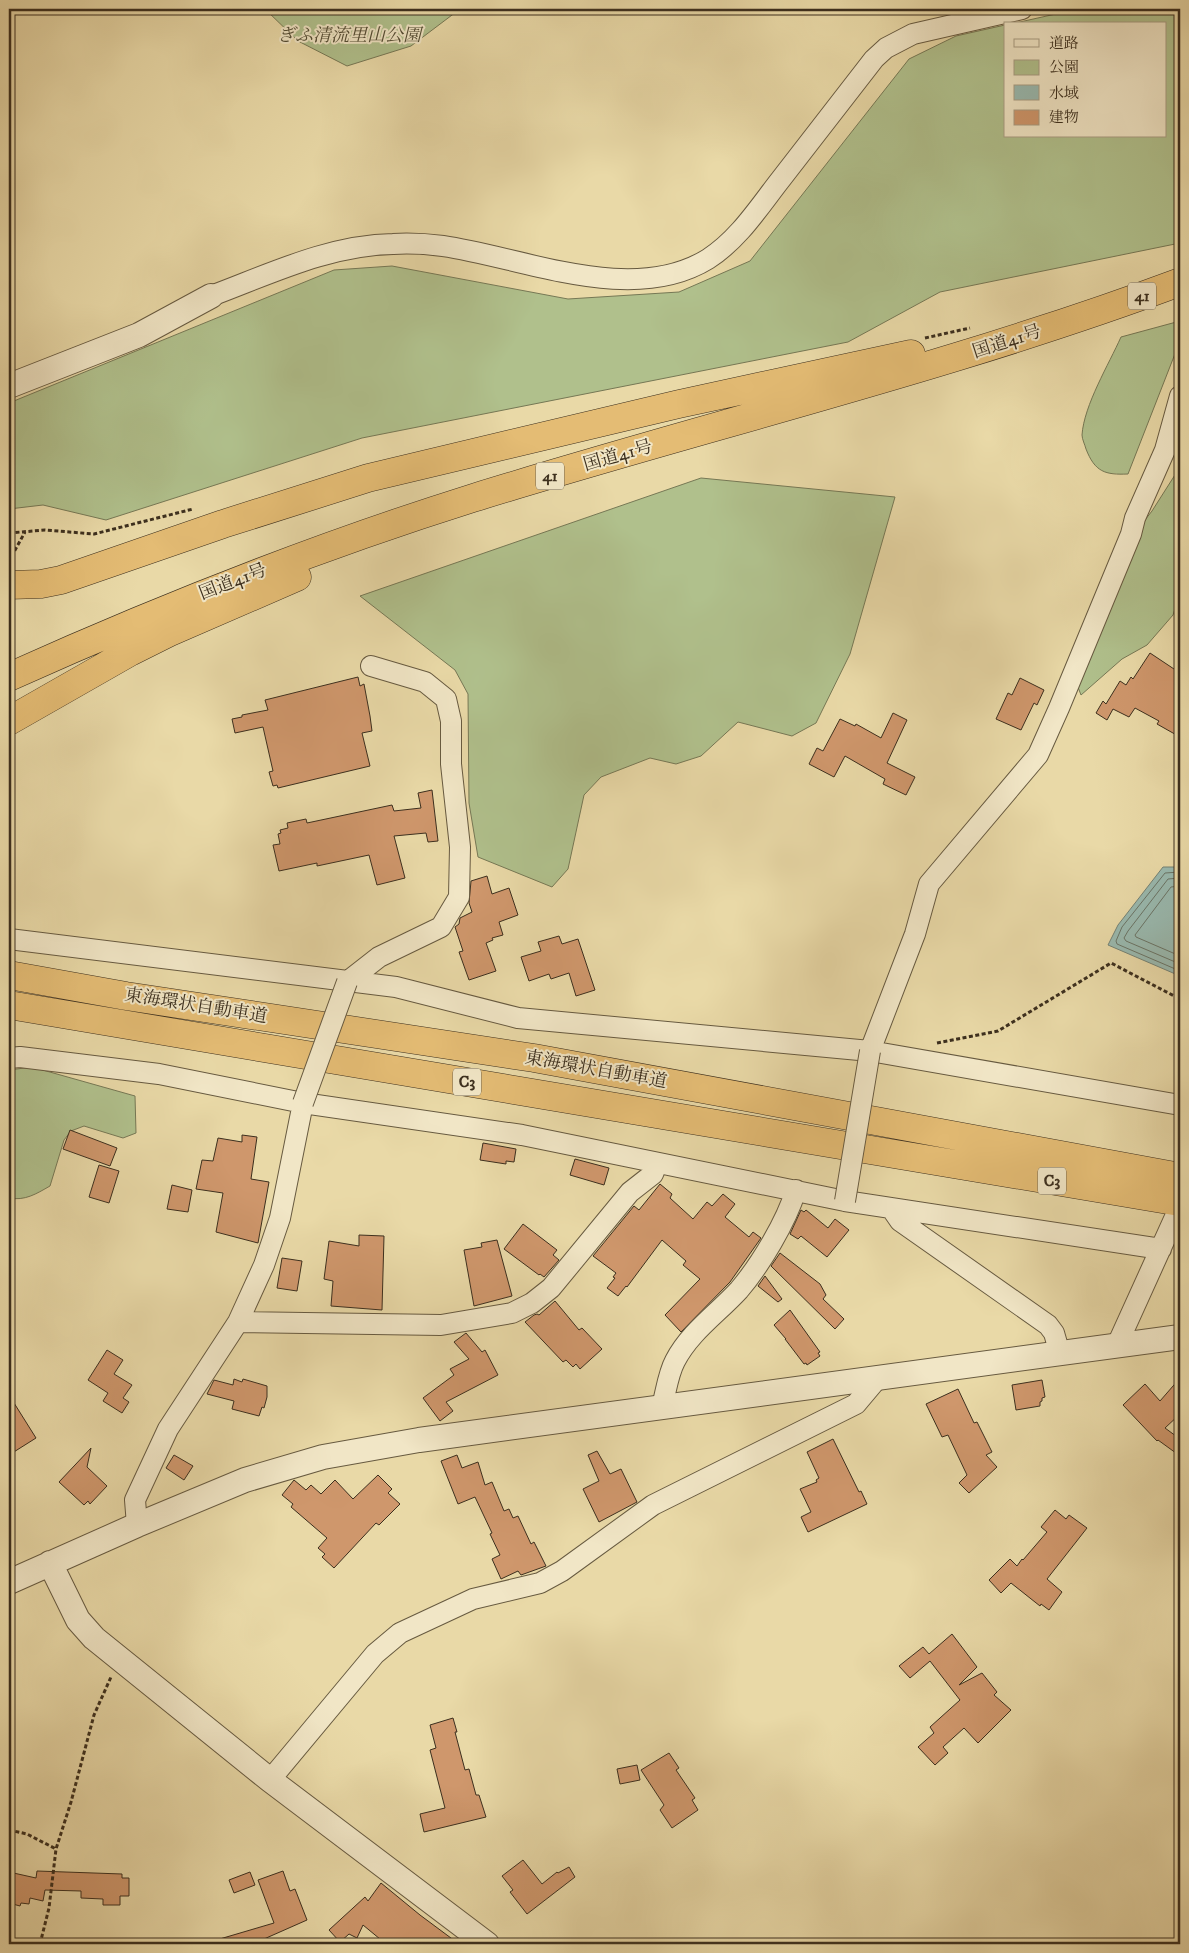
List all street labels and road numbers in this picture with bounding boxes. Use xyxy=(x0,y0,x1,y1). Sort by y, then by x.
road number: 41 xyxy=(1128,282,1156,310)
street label: 国道41号 xyxy=(970,321,1044,363)
street label: 国道41号 xyxy=(581,436,655,476)
road number: 41 xyxy=(536,462,564,490)
street label: 国道41号 xyxy=(196,559,270,605)
street label: 東海環状自動車道 xyxy=(123,984,269,1028)
street label: 東海環状自動車道 xyxy=(523,1047,669,1093)
road number: C3 xyxy=(453,1068,481,1096)
road number: C3 xyxy=(1038,1168,1066,1194)

